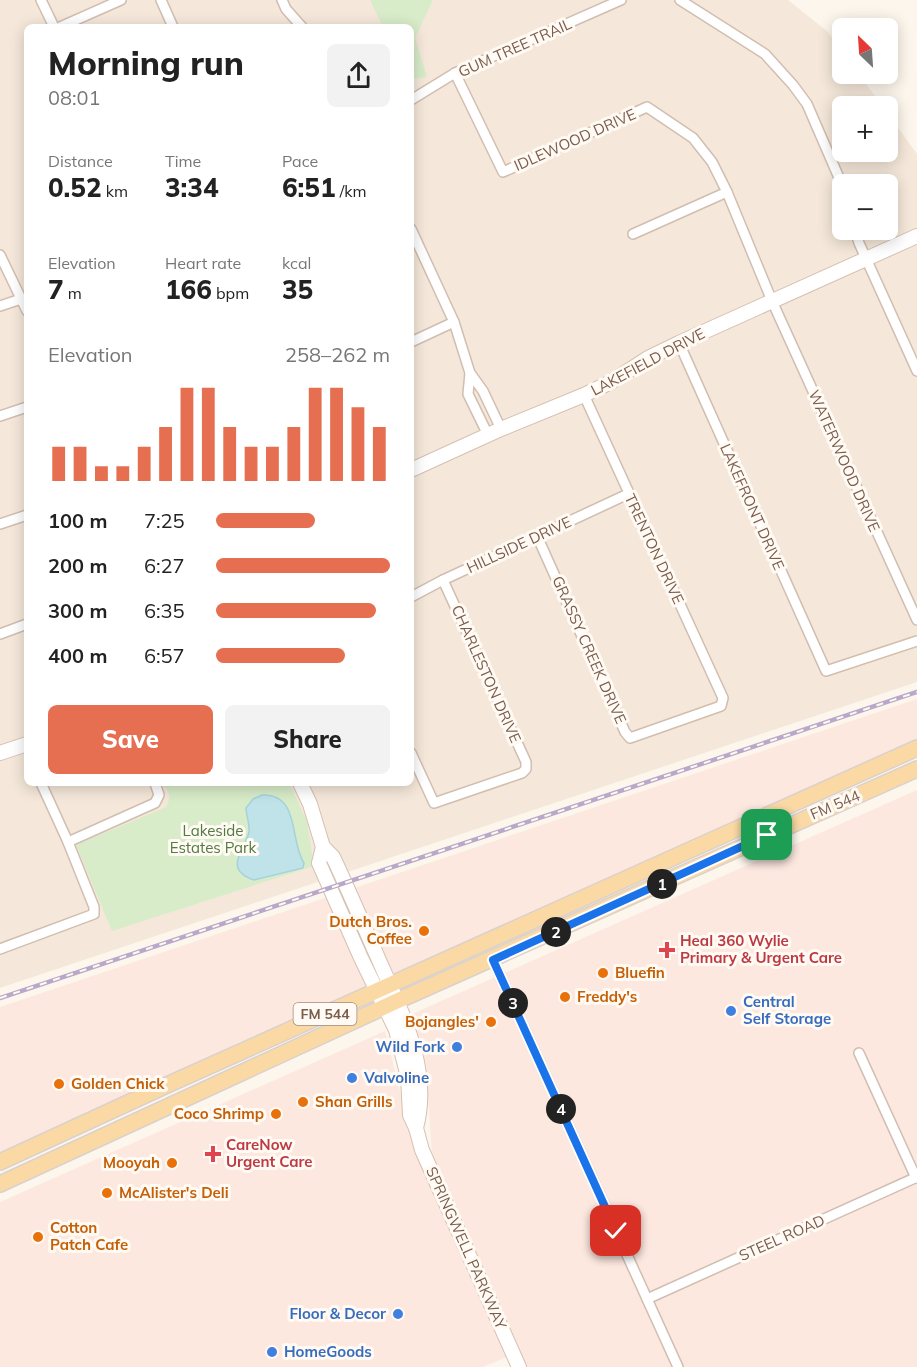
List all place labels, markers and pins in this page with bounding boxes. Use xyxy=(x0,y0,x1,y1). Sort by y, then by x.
pin xyxy=(741,809,792,860)
pin: 1 xyxy=(647,869,677,899)
place label: Dutch Bros. Coffee xyxy=(329,912,412,948)
pin: 2 xyxy=(541,917,571,947)
marker: Dutch Bros. Coffee xyxy=(417,924,431,938)
place label: Heal 360 Wylie Primary & Urgent Care xyxy=(680,931,842,967)
marker: Heal 360 Wylie Primary & Urgent Care xyxy=(658,941,676,959)
place label: Bluefin xyxy=(615,963,665,982)
marker: Bluefin xyxy=(596,966,610,980)
place label: Freddy's xyxy=(577,987,637,1006)
pin: 3 xyxy=(498,988,528,1018)
marker: Freddy's xyxy=(558,990,572,1004)
place label: Central Self Storage xyxy=(743,992,831,1028)
marker: Central Self Storage xyxy=(724,1004,738,1018)
place label: Bojangles' xyxy=(405,1012,479,1031)
marker: Bojangles' xyxy=(484,1015,498,1029)
place label: Wild Fork xyxy=(376,1037,446,1056)
marker: Wild Fork xyxy=(450,1040,464,1054)
place label: Valvoline xyxy=(363,1068,429,1087)
marker: Valvoline xyxy=(345,1071,359,1085)
place label: Golden Chick xyxy=(71,1074,165,1093)
marker: Golden Chick xyxy=(52,1077,66,1091)
place label: Shan Grills xyxy=(315,1092,392,1111)
pin: 4 xyxy=(546,1094,576,1124)
marker: Shan Grills xyxy=(296,1095,310,1109)
place label: Coco Shrimp xyxy=(174,1104,264,1123)
marker: Coco Shrimp xyxy=(269,1107,283,1121)
place label: CareNow Urgent Care xyxy=(226,1135,313,1171)
marker: CareNow Urgent Care xyxy=(204,1145,222,1163)
place label: Mooyah xyxy=(103,1153,160,1172)
marker: Mooyah xyxy=(165,1156,179,1170)
place label: McAlister's Deli xyxy=(119,1183,229,1202)
marker: McAlister's Deli xyxy=(100,1186,114,1200)
pin xyxy=(590,1205,641,1256)
place label: Cotton Patch Cafe xyxy=(50,1218,128,1254)
marker: Cotton Patch Cafe xyxy=(31,1230,45,1244)
place label: Floor & Decor xyxy=(289,1304,386,1323)
marker: Floor & Decor xyxy=(391,1307,405,1321)
place label: HomeGoods xyxy=(284,1342,372,1361)
marker: HomeGoods xyxy=(265,1345,279,1359)

